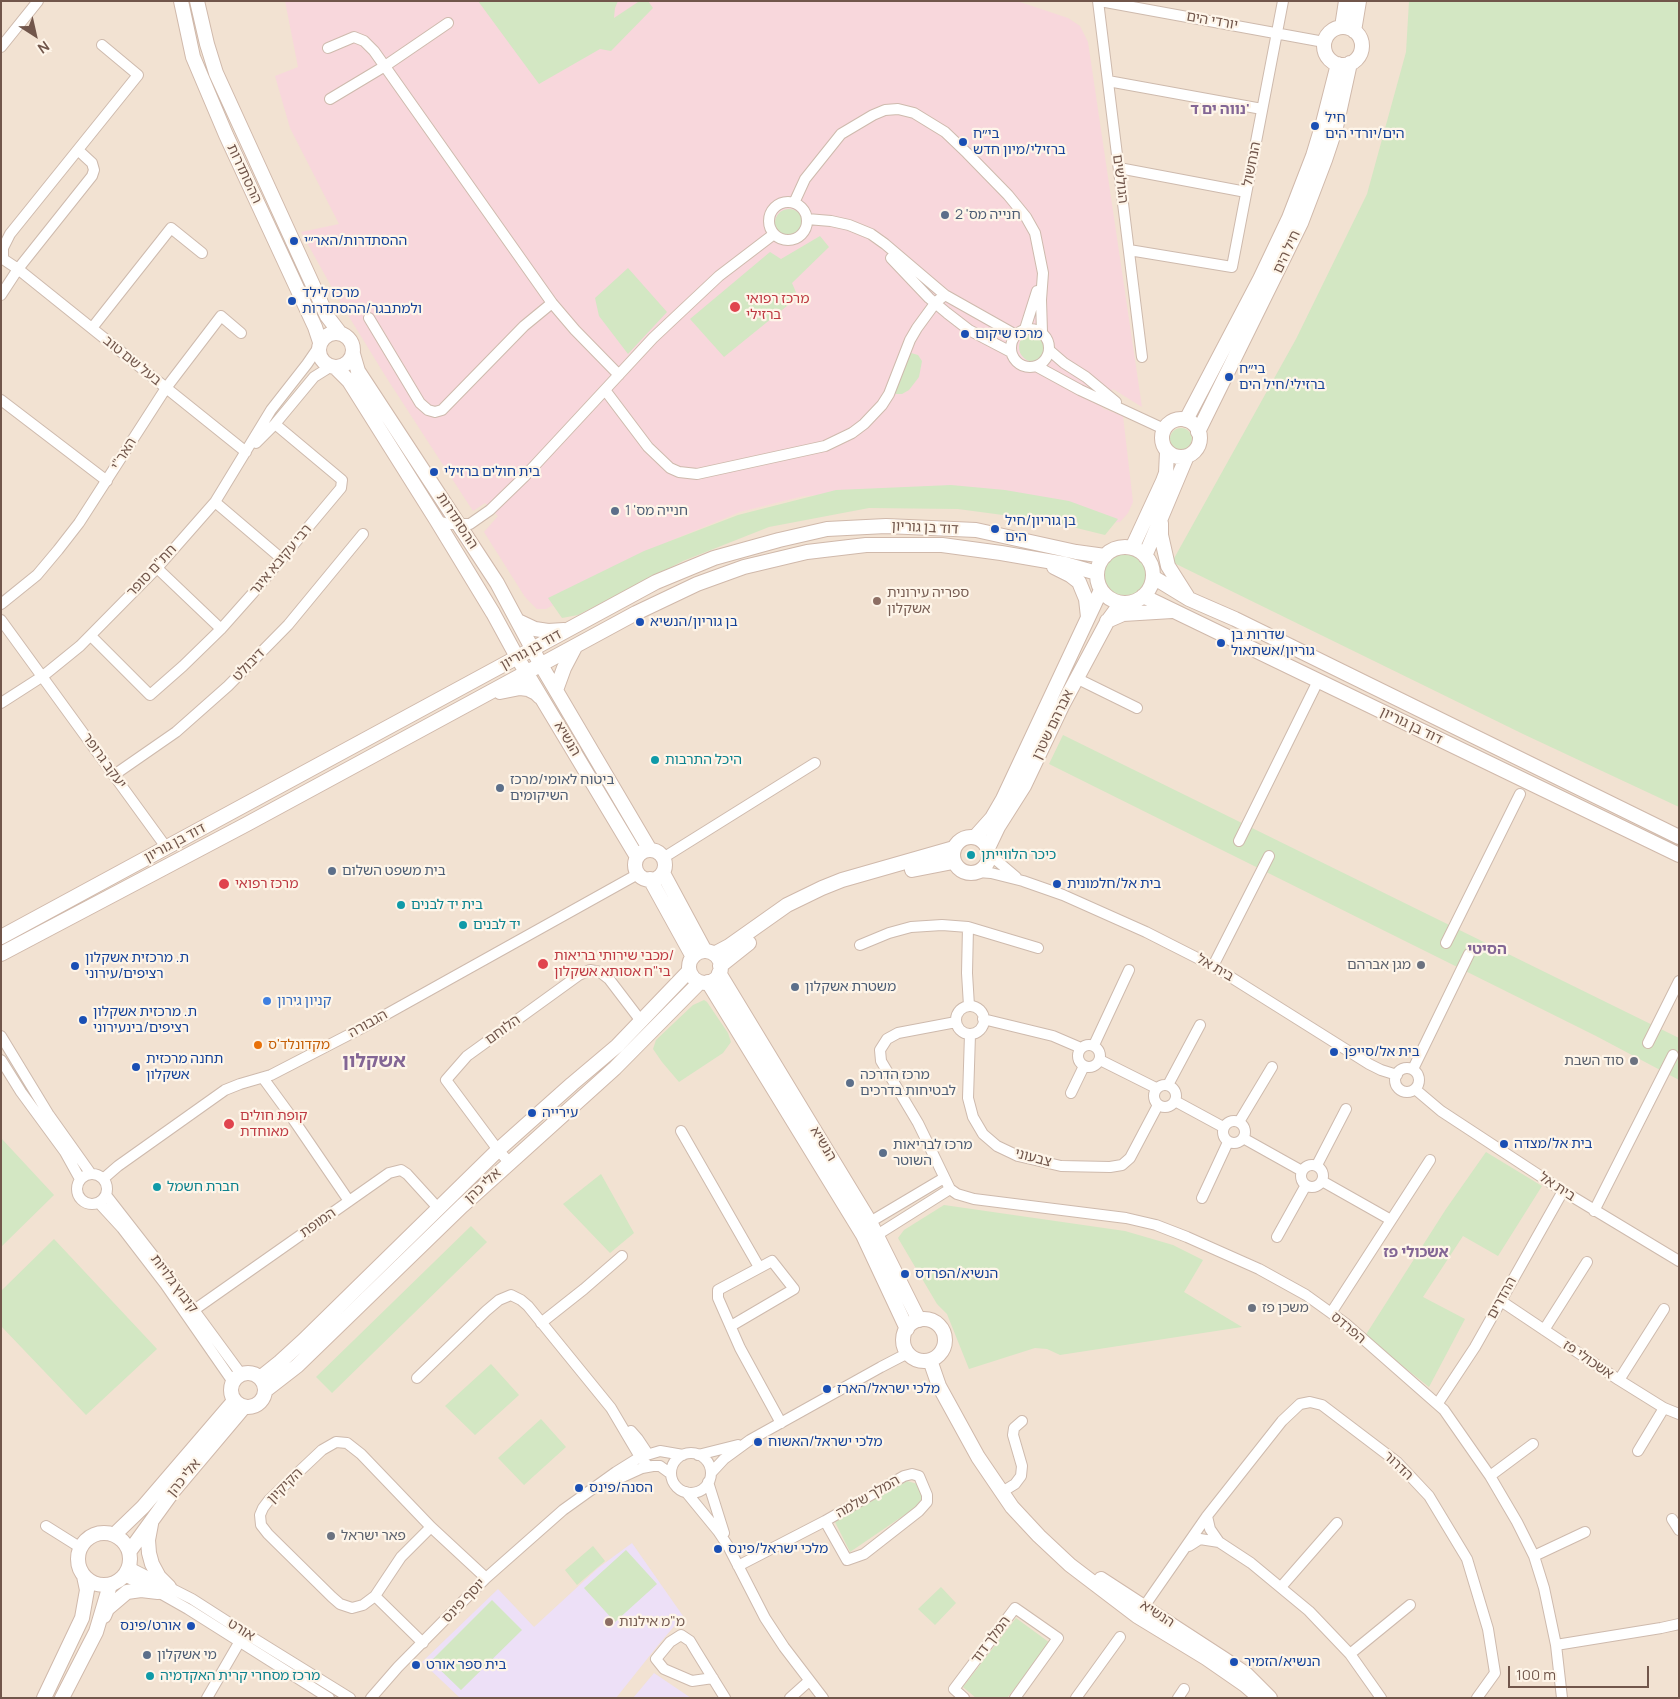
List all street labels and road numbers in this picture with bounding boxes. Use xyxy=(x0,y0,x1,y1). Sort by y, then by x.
street label: יורדי הים xyxy=(1185,8,1239,34)
street label: הנחשול xyxy=(1239,140,1265,188)
street label: ההסתדרות xyxy=(223,142,265,206)
street label: הגולשים xyxy=(1109,154,1131,204)
street label: חיל הים xyxy=(1270,228,1304,276)
street label: בעל שם טוב xyxy=(100,332,164,390)
street label: האר"י xyxy=(108,435,140,473)
street label: ההסתדרות xyxy=(433,490,481,552)
street label: דוד בן גוריון xyxy=(891,518,959,538)
street label: רבי עקיבא איגר xyxy=(247,521,315,599)
street label: חת"ם סופר xyxy=(124,541,180,601)
street label: דוד בן גוריון xyxy=(498,626,564,674)
street label: דיבולט xyxy=(229,645,269,685)
street label: אברהם שטרן xyxy=(1029,687,1077,763)
street label: דוד בן גוריון xyxy=(1377,704,1445,748)
street label: הנשיא xyxy=(550,719,584,759)
street label: יעקב גרופר xyxy=(78,730,130,792)
street label: דוד בן גוריון xyxy=(141,820,209,866)
street label: בית אל xyxy=(1193,951,1237,985)
street label: הגבורה xyxy=(345,1006,391,1042)
street label: הלוחם xyxy=(482,1012,524,1048)
street label: הנשיא xyxy=(806,1124,840,1164)
street label: צבעוני xyxy=(1013,1145,1053,1171)
street label: אלי כהן xyxy=(461,1165,505,1207)
street label: בית אל xyxy=(1536,1169,1578,1205)
street label: המופת xyxy=(297,1205,339,1241)
street label: קיבוץ גלויות xyxy=(147,1251,201,1317)
street label: ההדרים xyxy=(1484,1274,1520,1322)
street label: הפרדס xyxy=(1327,1309,1369,1347)
street label: אשכולי פז xyxy=(1560,1337,1616,1383)
street label: הדרור xyxy=(1380,1448,1416,1484)
street label: אלי כהן xyxy=(164,1456,204,1500)
street label: הקיקיון xyxy=(264,1465,306,1507)
street label: המלך שלמה xyxy=(833,1472,903,1522)
street label: יוסף פינס xyxy=(439,1575,489,1627)
street label: הנשיא xyxy=(1137,1597,1177,1631)
street label: המלך דוד xyxy=(968,1613,1014,1667)
street label: אורט xyxy=(224,1615,258,1645)

